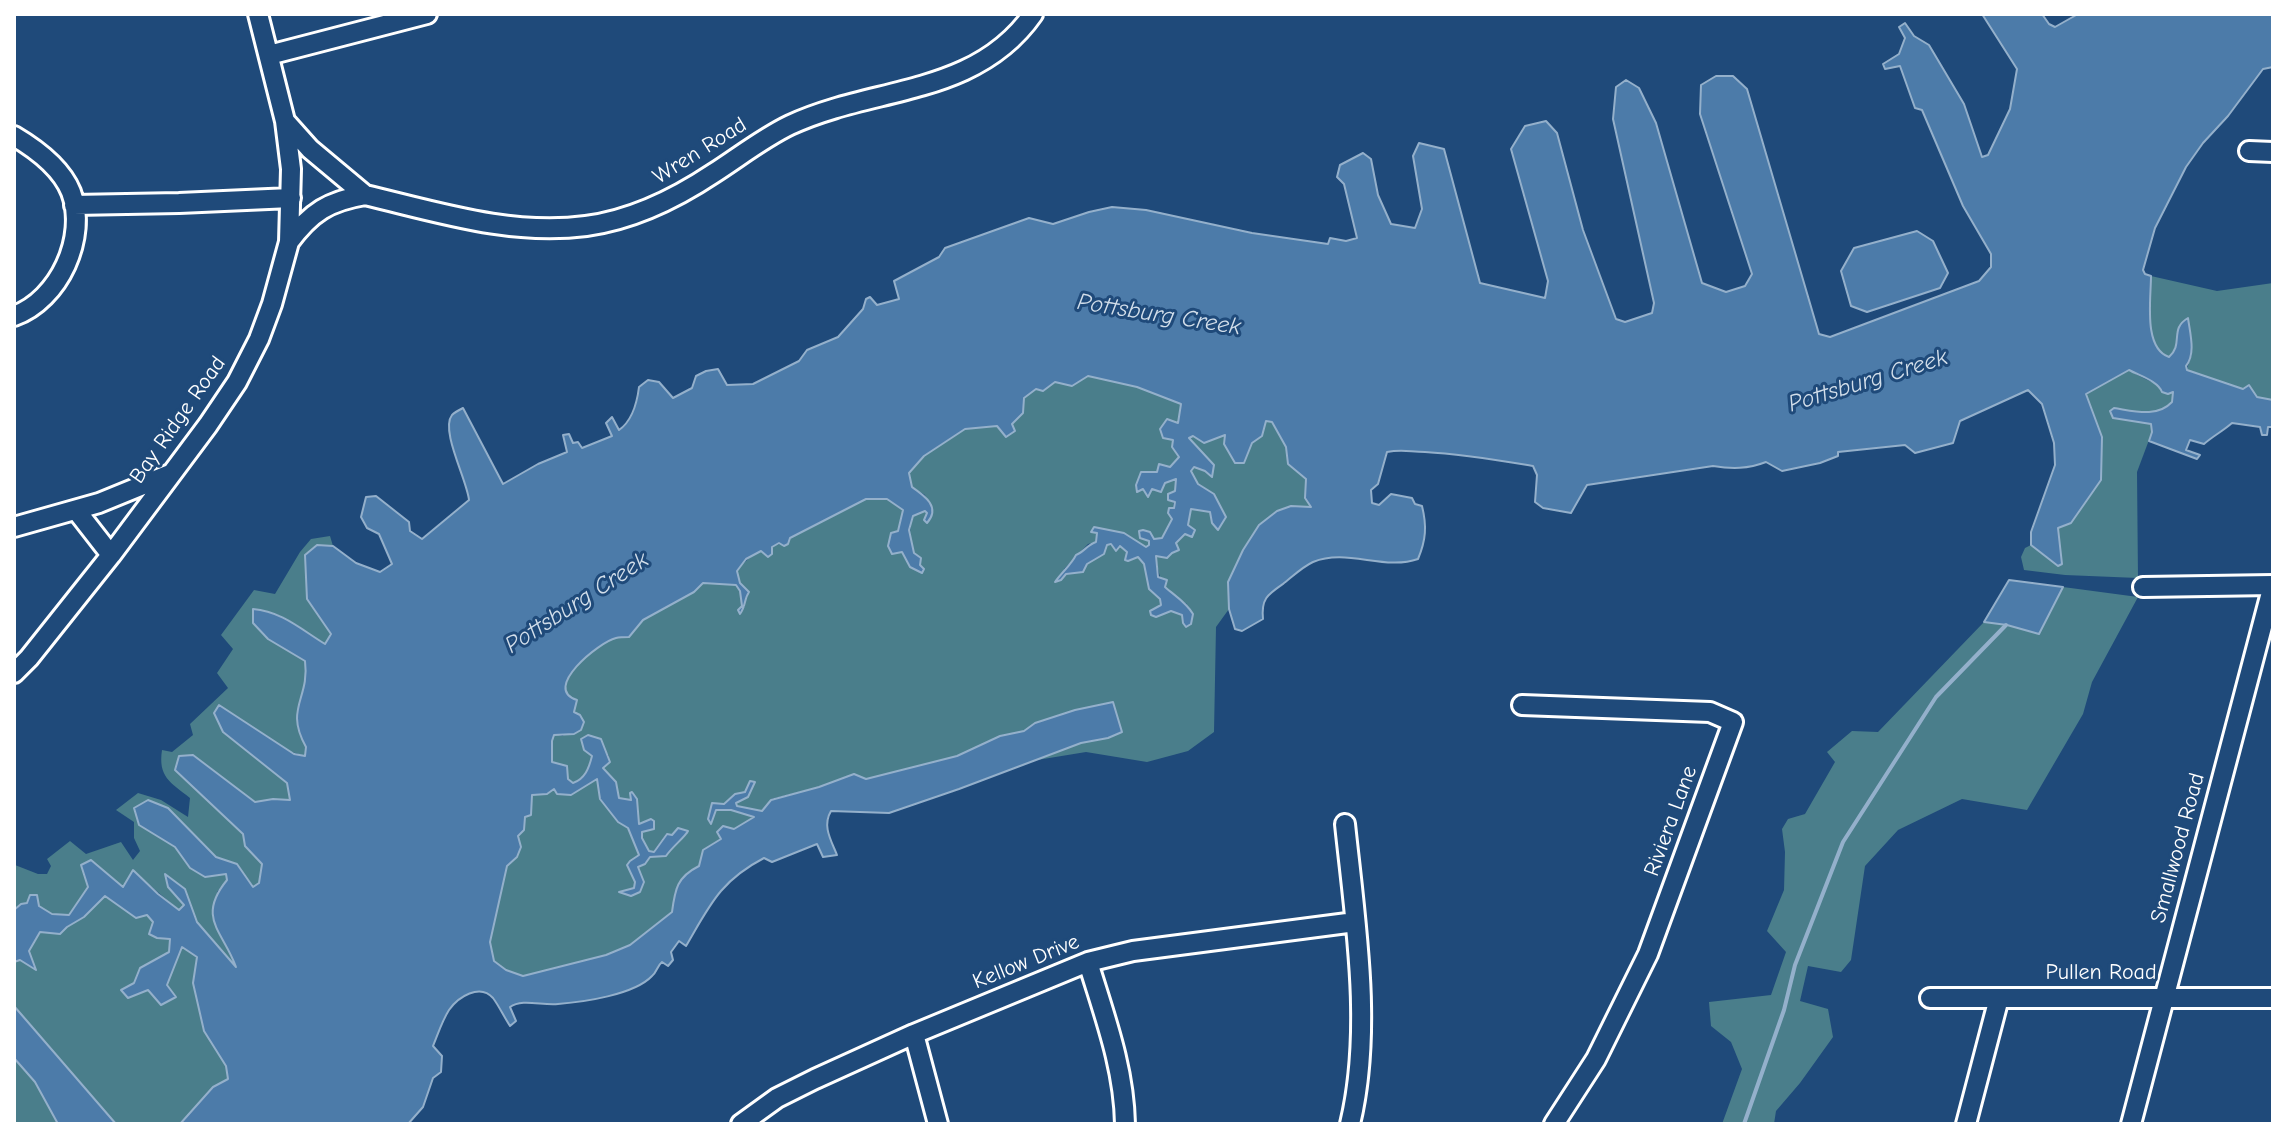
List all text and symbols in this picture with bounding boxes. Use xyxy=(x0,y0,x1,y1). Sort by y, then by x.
street label: Wren Road xyxy=(648,112,752,190)
water label: Pottsburg Creek xyxy=(1075,288,1243,342)
water label: Pottsburg Creek xyxy=(1785,343,1951,419)
street label: Bay Ridge Road xyxy=(124,351,232,489)
water label: Pottsburg Creek xyxy=(500,546,654,660)
street label: Riviera Lane xyxy=(1639,762,1703,880)
street label: Smallwood Road xyxy=(2145,770,2211,926)
street label: Kellow Drive xyxy=(969,929,1083,995)
street label: Pullen Road xyxy=(2045,960,2157,986)

